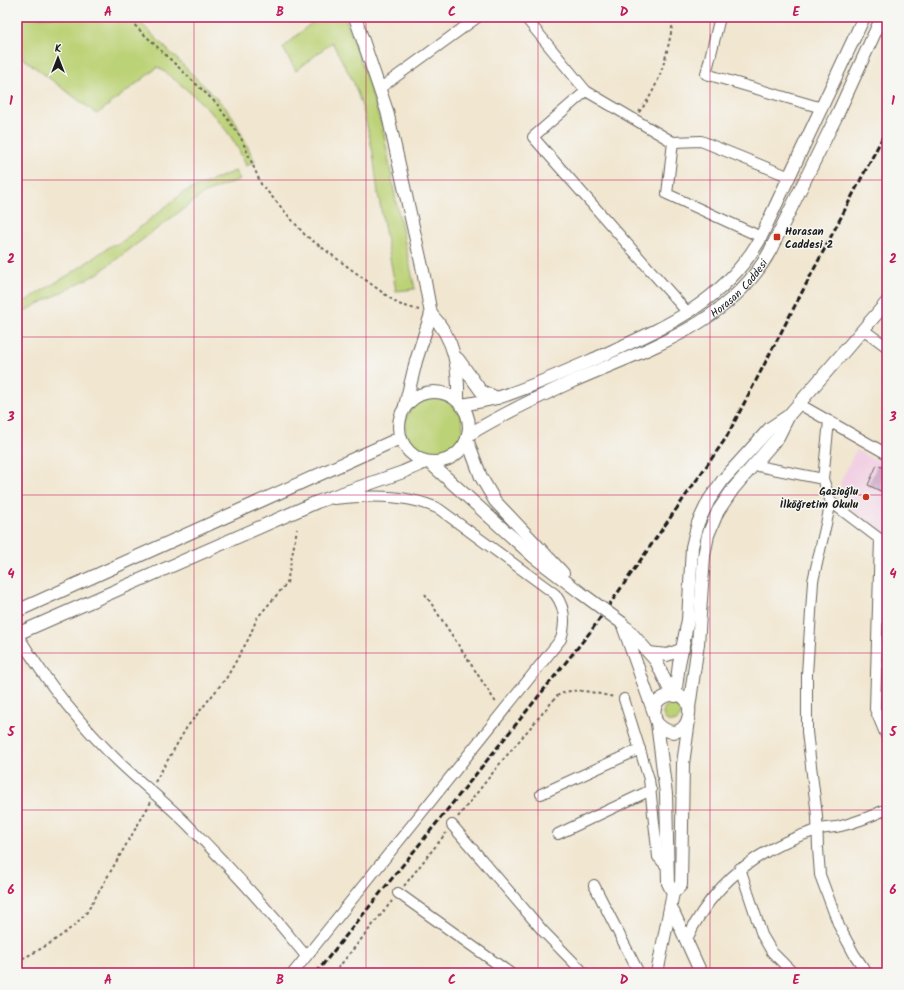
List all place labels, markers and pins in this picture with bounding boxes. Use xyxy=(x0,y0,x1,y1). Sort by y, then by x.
place label: Horasan Caddesi 2 xyxy=(785,223,833,254)
marker: Horasan Caddesi 2 xyxy=(772,232,782,242)
place label: Gazioğlu İlköğretim Okulu xyxy=(780,483,859,514)
marker: Gazioğlu İlköğretim Okulu xyxy=(861,492,871,502)

